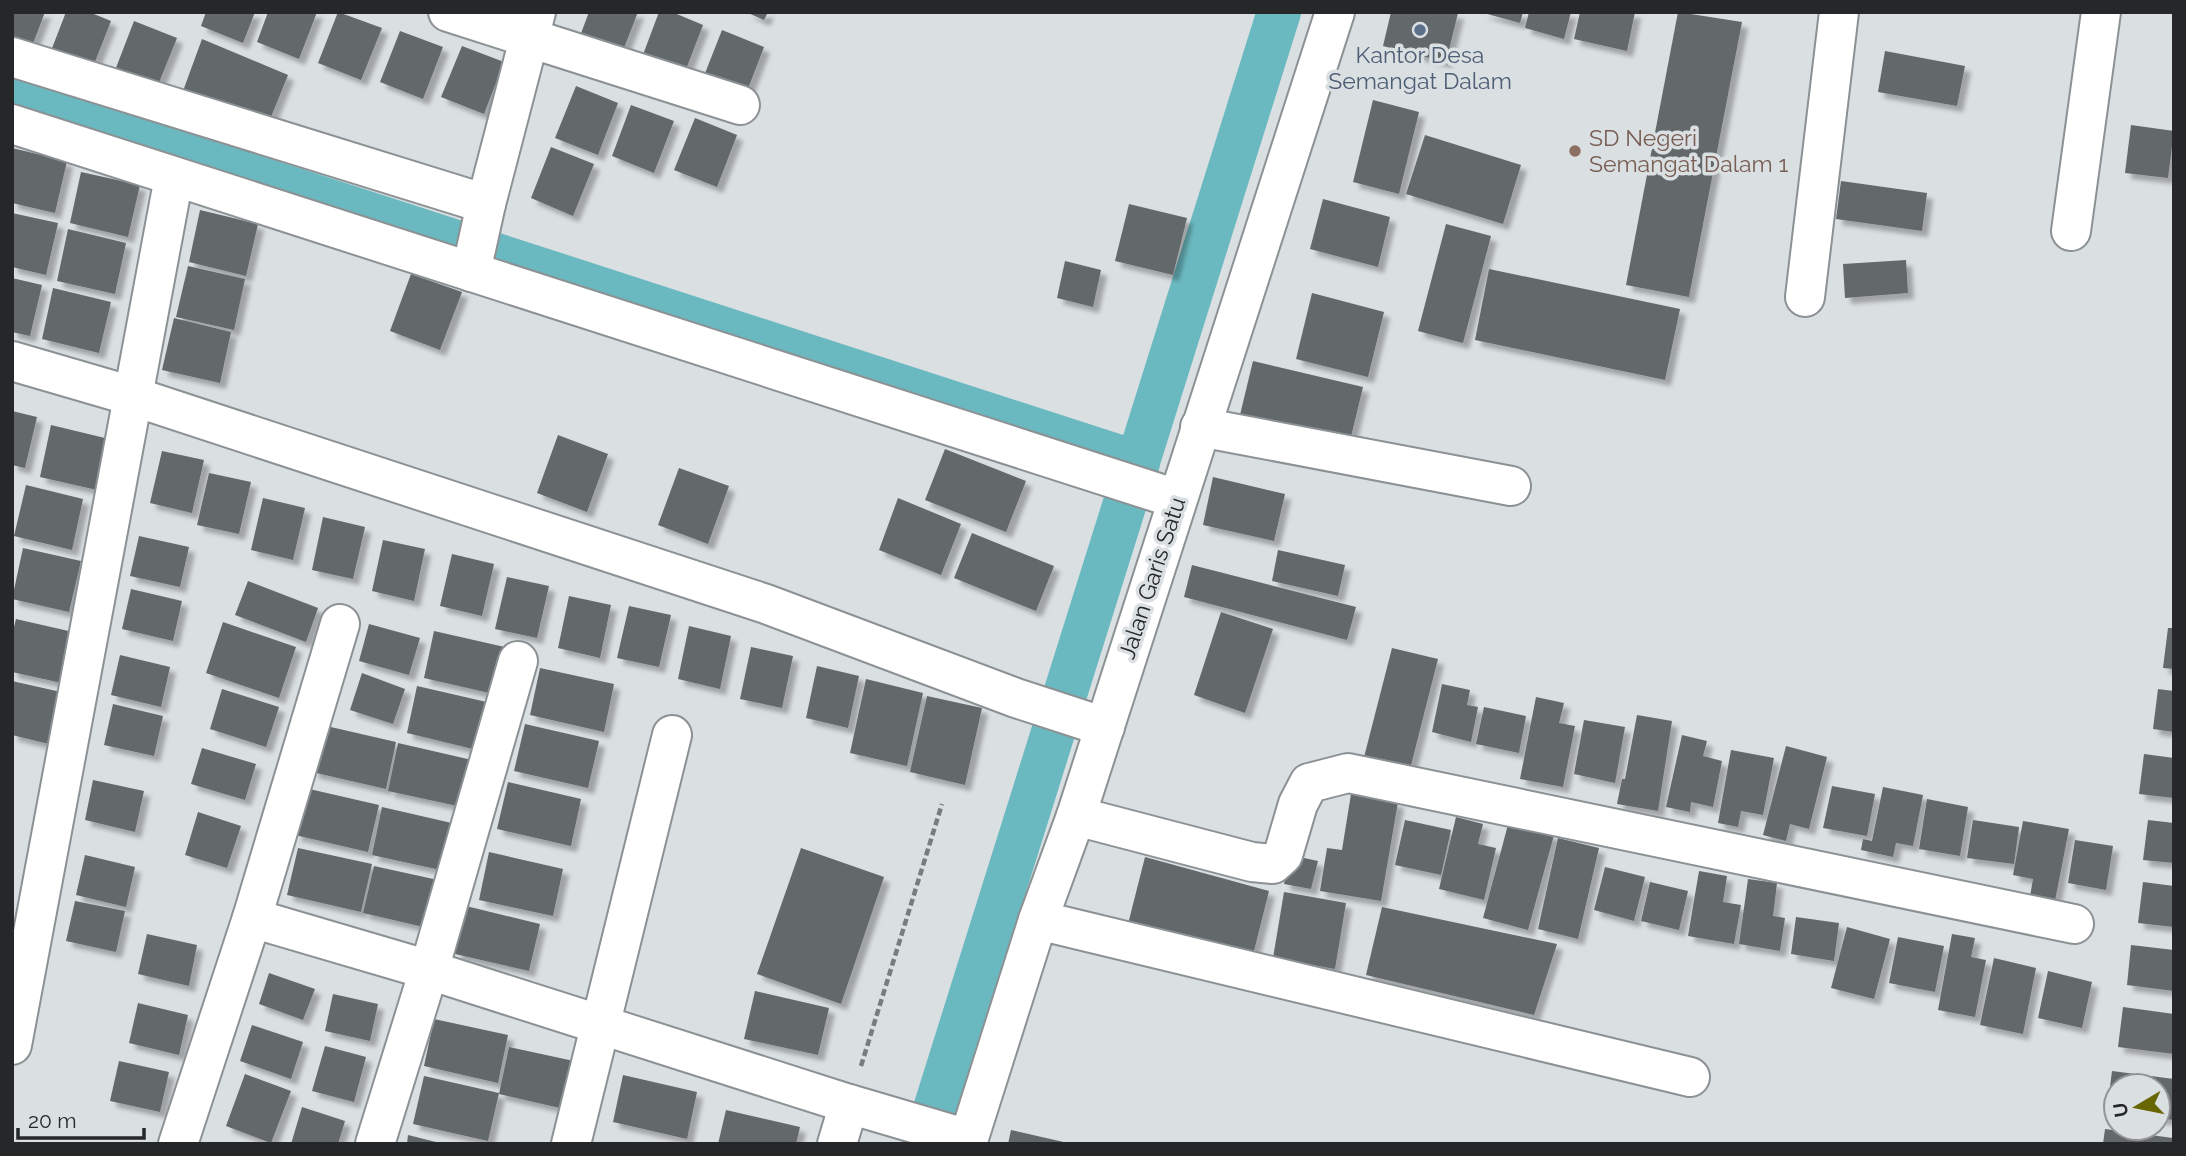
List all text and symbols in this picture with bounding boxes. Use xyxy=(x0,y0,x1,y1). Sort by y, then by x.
marker: Kantor Desa Semangat Dalam xyxy=(1412,22,1428,38)
place label: Kantor Desa Semangat Dalam xyxy=(1328,41,1512,94)
place label: SD Negeri Semangat Dalam 1 xyxy=(1589,124,1788,177)
marker: SD Negeri Semangat Dalam 1 xyxy=(1567,143,1583,159)
street label: Jalan Garis Satu xyxy=(1113,494,1190,662)
north arrow xyxy=(2102,1072,2172,1142)
scale bar xyxy=(18,1096,144,1140)
text: U xyxy=(2108,1101,2132,1119)
text: 20 m xyxy=(28,1108,76,1133)

